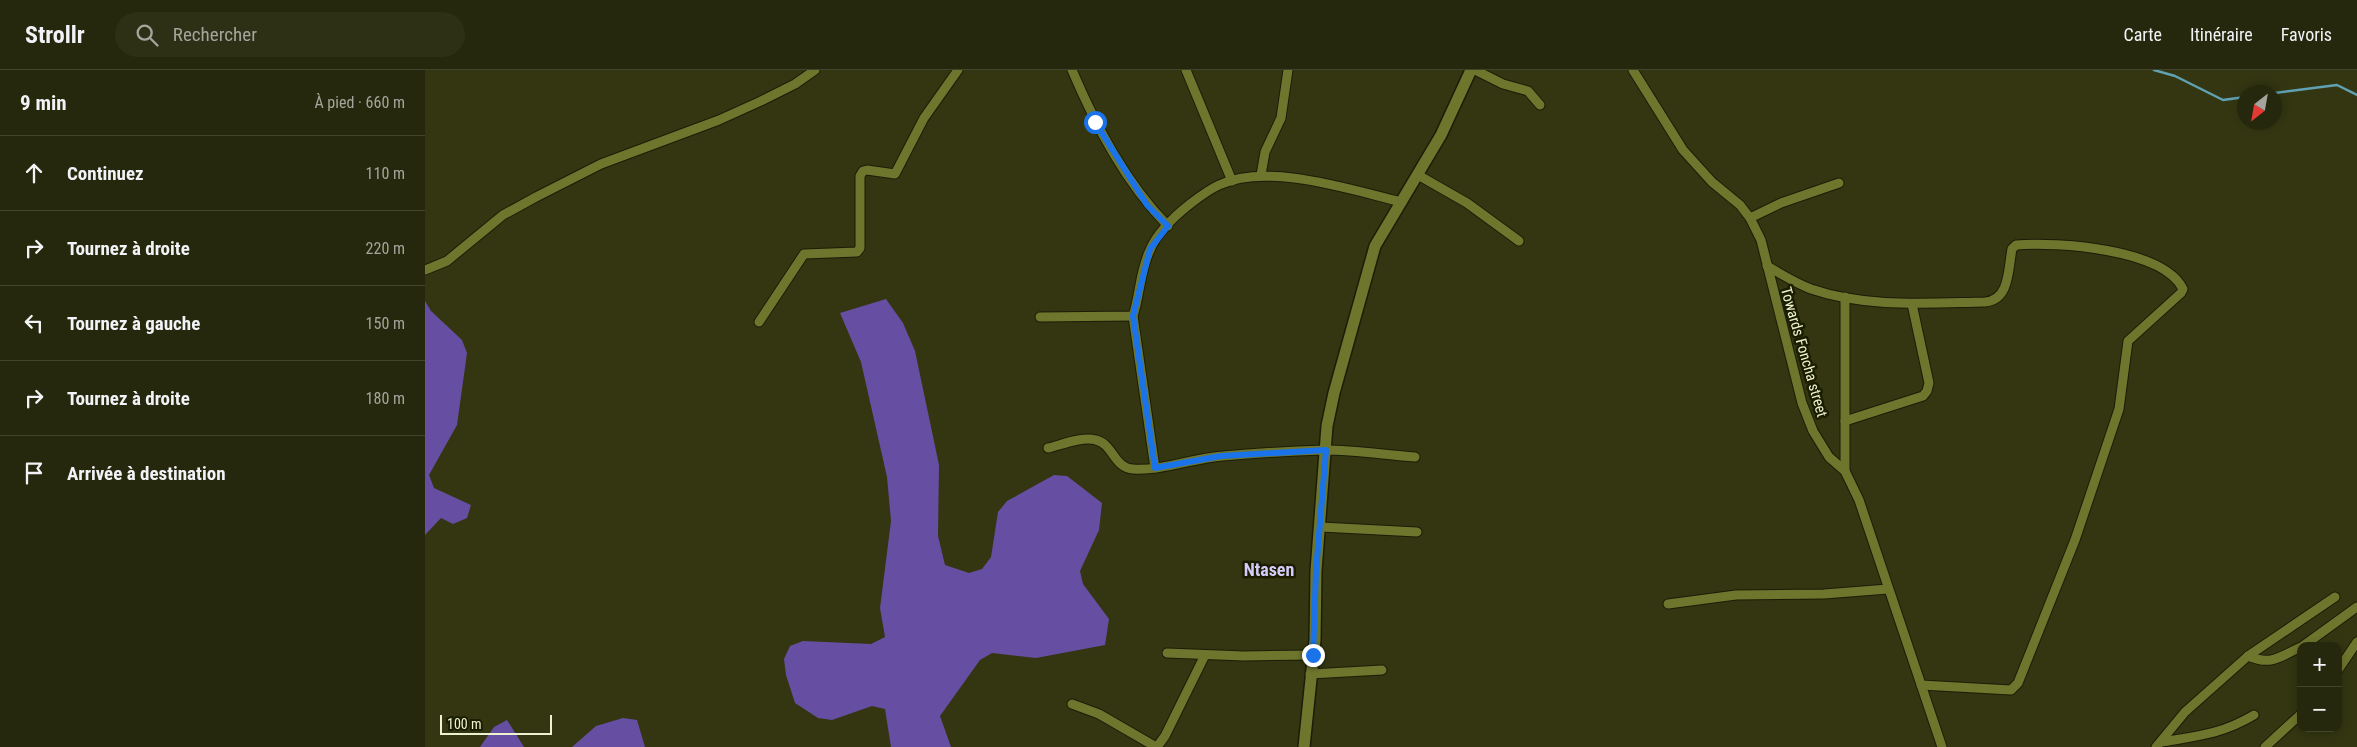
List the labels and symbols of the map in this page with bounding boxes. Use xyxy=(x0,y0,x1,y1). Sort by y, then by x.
north arrow xyxy=(2237,85,2282,130)
route start xyxy=(1084,111,1107,134)
street label: Towards Foncha street xyxy=(1777,285,1831,419)
district label: Ntasen xyxy=(1244,559,1294,580)
route end xyxy=(1302,644,1325,667)
scale bar xyxy=(440,712,553,735)

